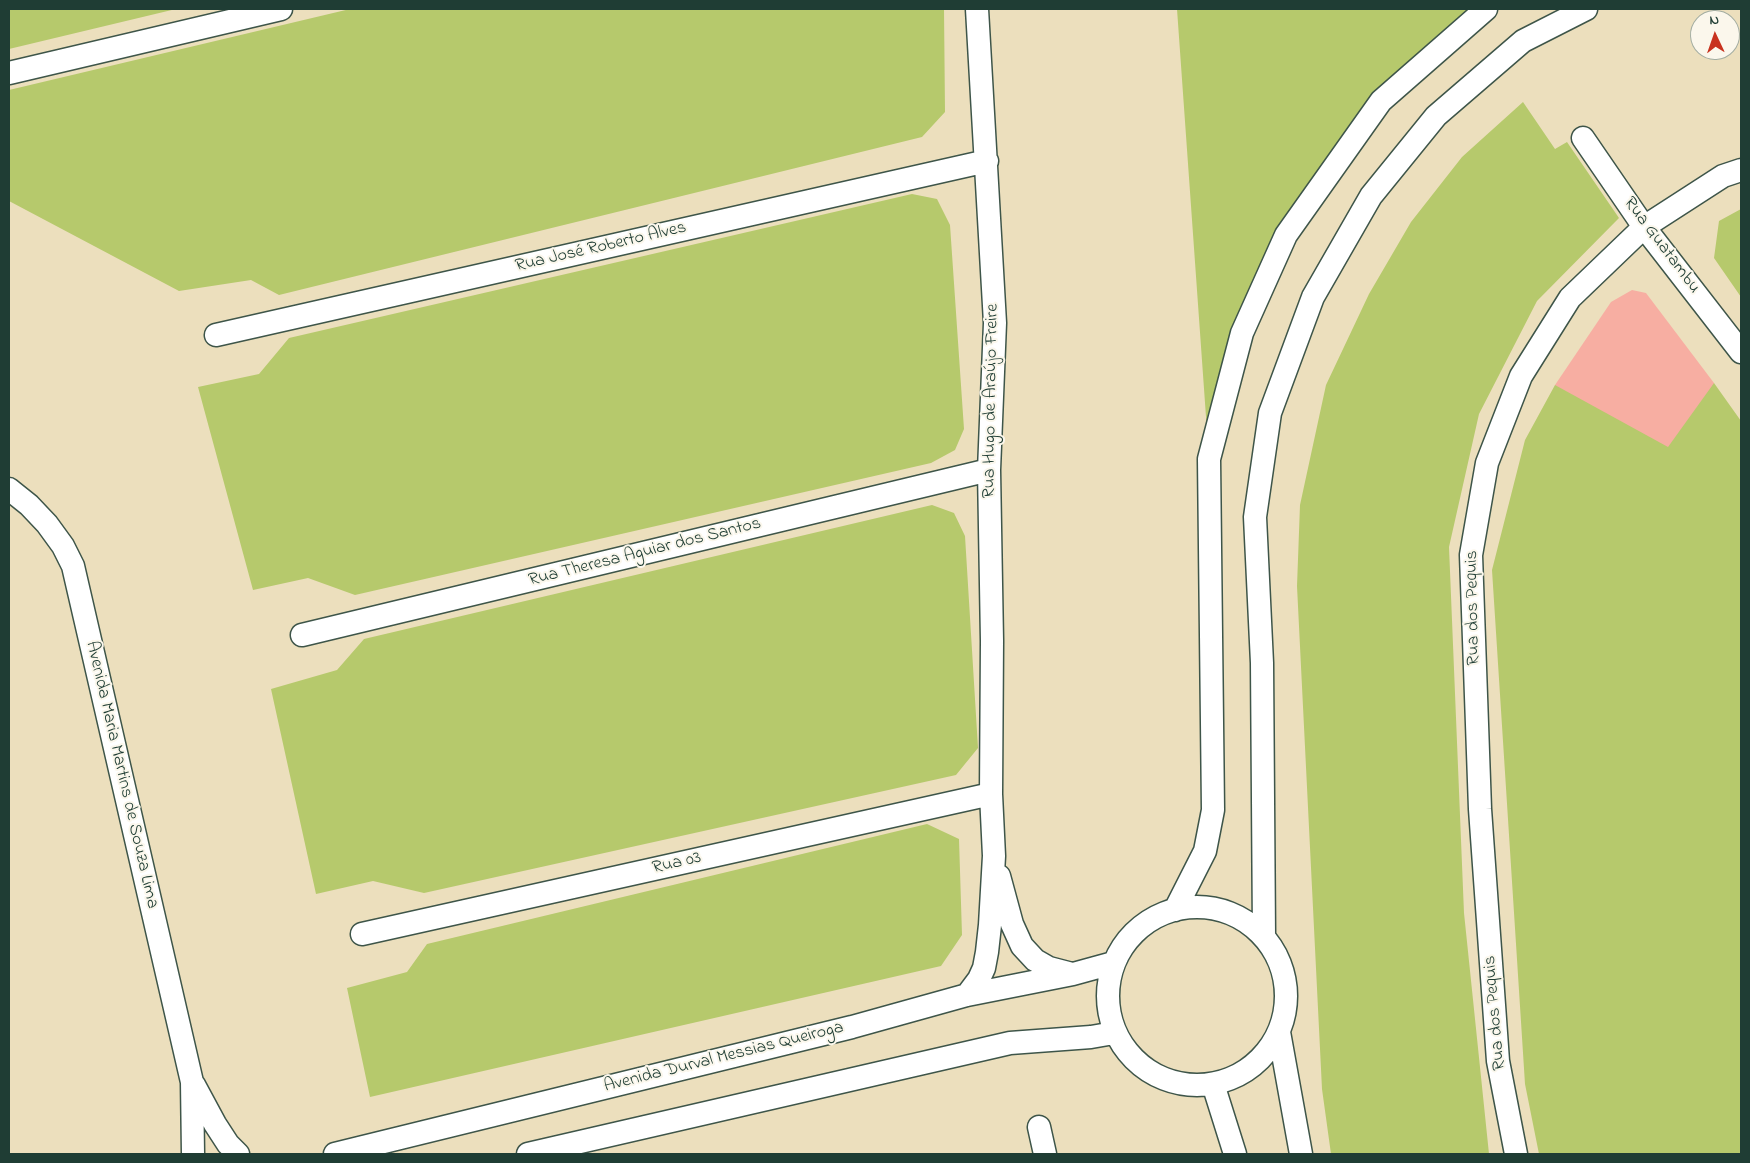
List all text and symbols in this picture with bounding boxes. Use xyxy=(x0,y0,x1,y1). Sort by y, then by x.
north arrow xyxy=(1690,10,1740,60)
text: N xyxy=(1709,10,1720,31)
street label: Rua Guatambu xyxy=(1618,194,1704,298)
street label: Rua José Roberto Alves xyxy=(513,218,689,278)
street label: Rua Hugo de Araújo Freire xyxy=(980,304,1004,498)
street label: Rua Theresa Aguiar dos Santos xyxy=(527,514,763,592)
street label: Rua dos Pequis xyxy=(1462,550,1486,666)
street label: Avenida Maria Martins de Souza Lima xyxy=(80,639,162,911)
street label: Rua 03 xyxy=(650,848,704,880)
street label: Rua dos Pequis xyxy=(1480,955,1512,1071)
street label: Avenida Durval Messias Queiroga xyxy=(602,1018,846,1098)

